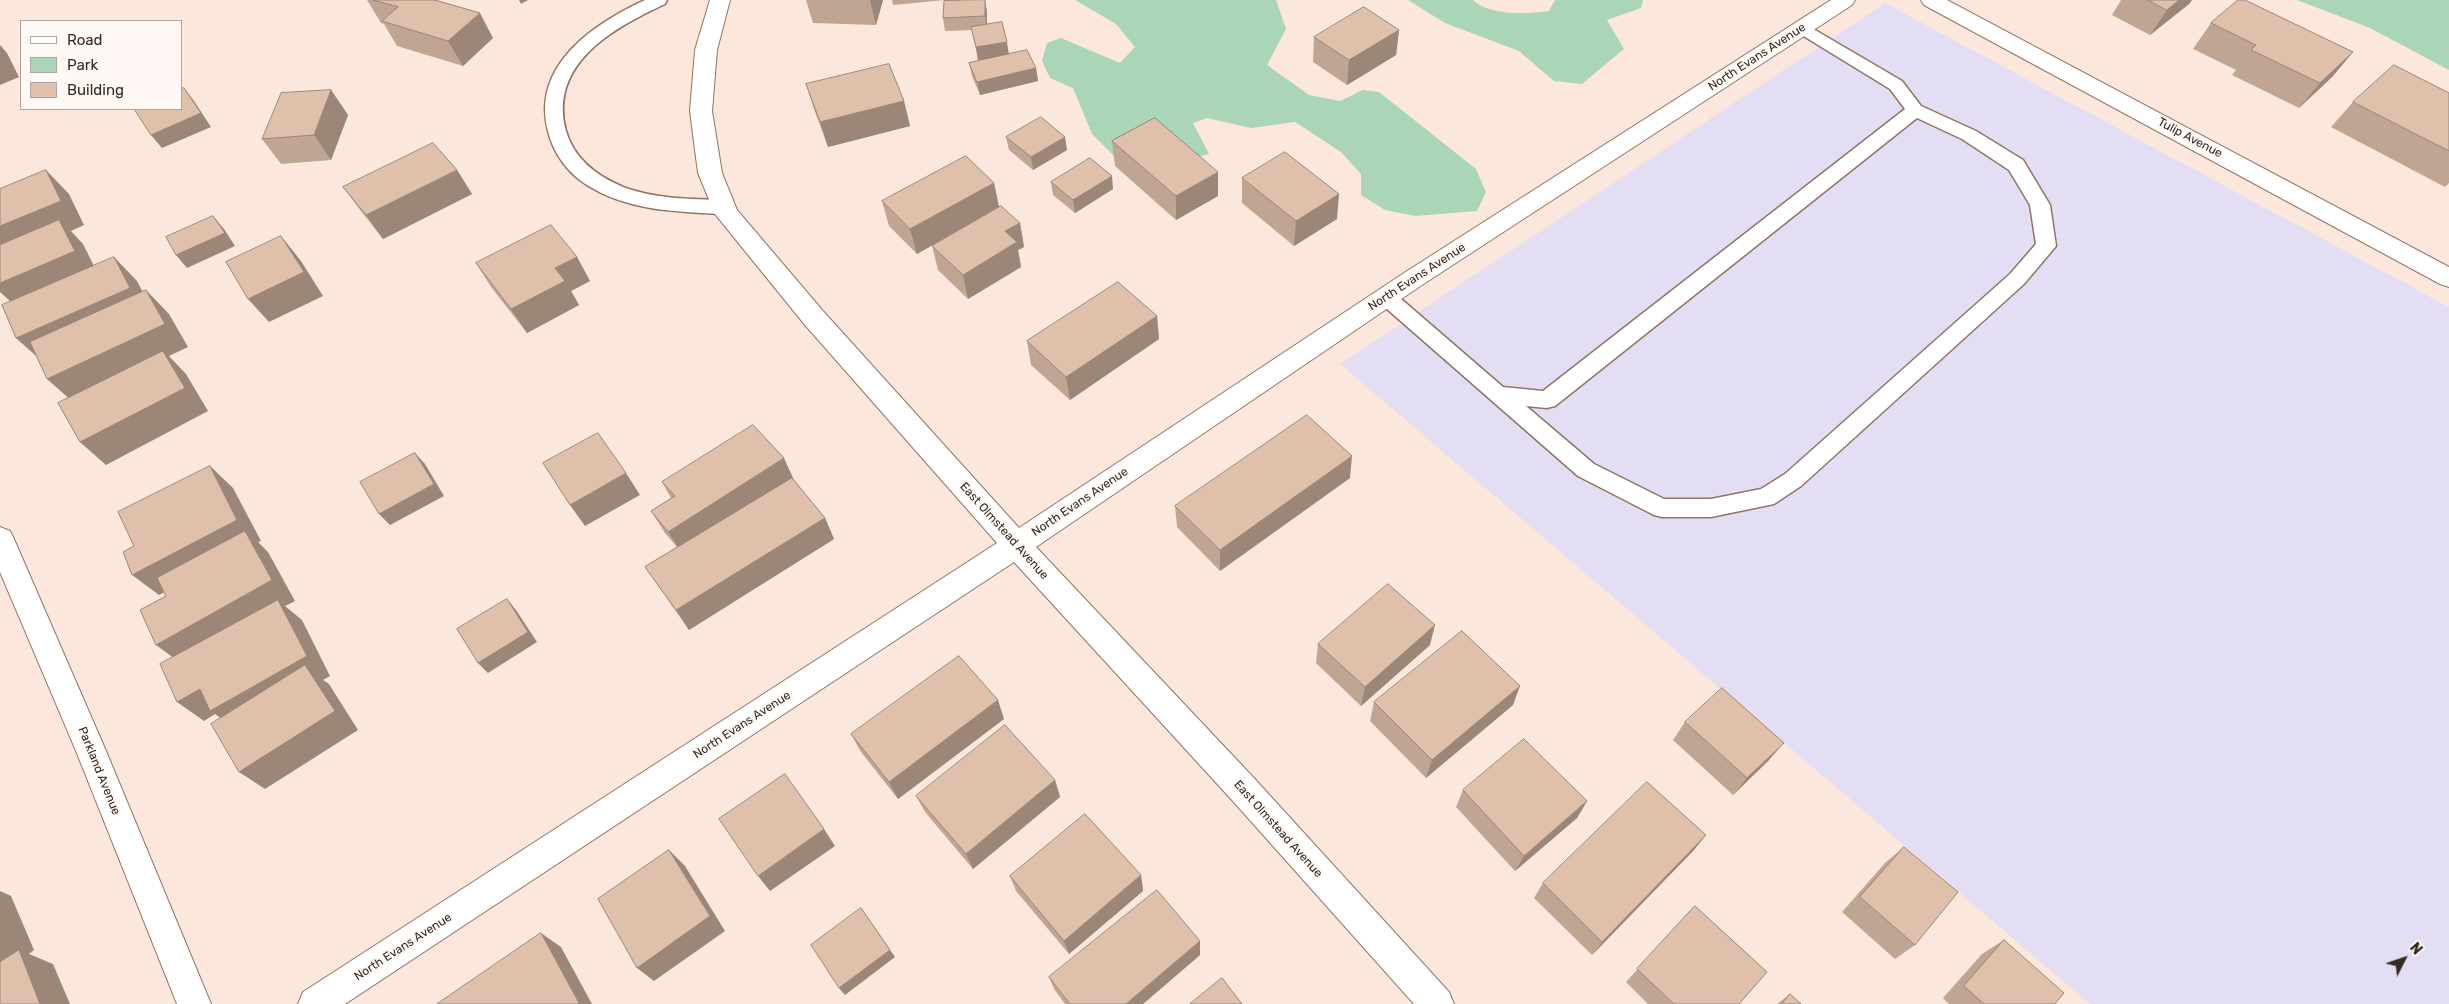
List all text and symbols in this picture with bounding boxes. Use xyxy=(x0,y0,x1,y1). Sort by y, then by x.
legend xyxy=(20,20,182,110)
street label: North Evans Avenue xyxy=(1706,20,1808,94)
text: Road xyxy=(67,31,103,49)
text: Park xyxy=(67,56,98,74)
text: Building xyxy=(67,81,124,99)
street label: Tulip Avenue xyxy=(2155,115,2225,161)
street label: North Evans Avenue xyxy=(1366,240,1468,314)
street label: North Evans Avenue xyxy=(1029,464,1131,540)
street label: East Olmstead Avenue xyxy=(957,480,1051,582)
street label: North Evans Avenue xyxy=(691,688,793,762)
street label: Parkland Avenue xyxy=(75,725,123,817)
street label: East Olmstead Avenue xyxy=(1231,778,1325,880)
street label: North Evans Avenue xyxy=(352,910,454,984)
north arrow xyxy=(2379,934,2429,984)
text: N xyxy=(2406,939,2425,958)

